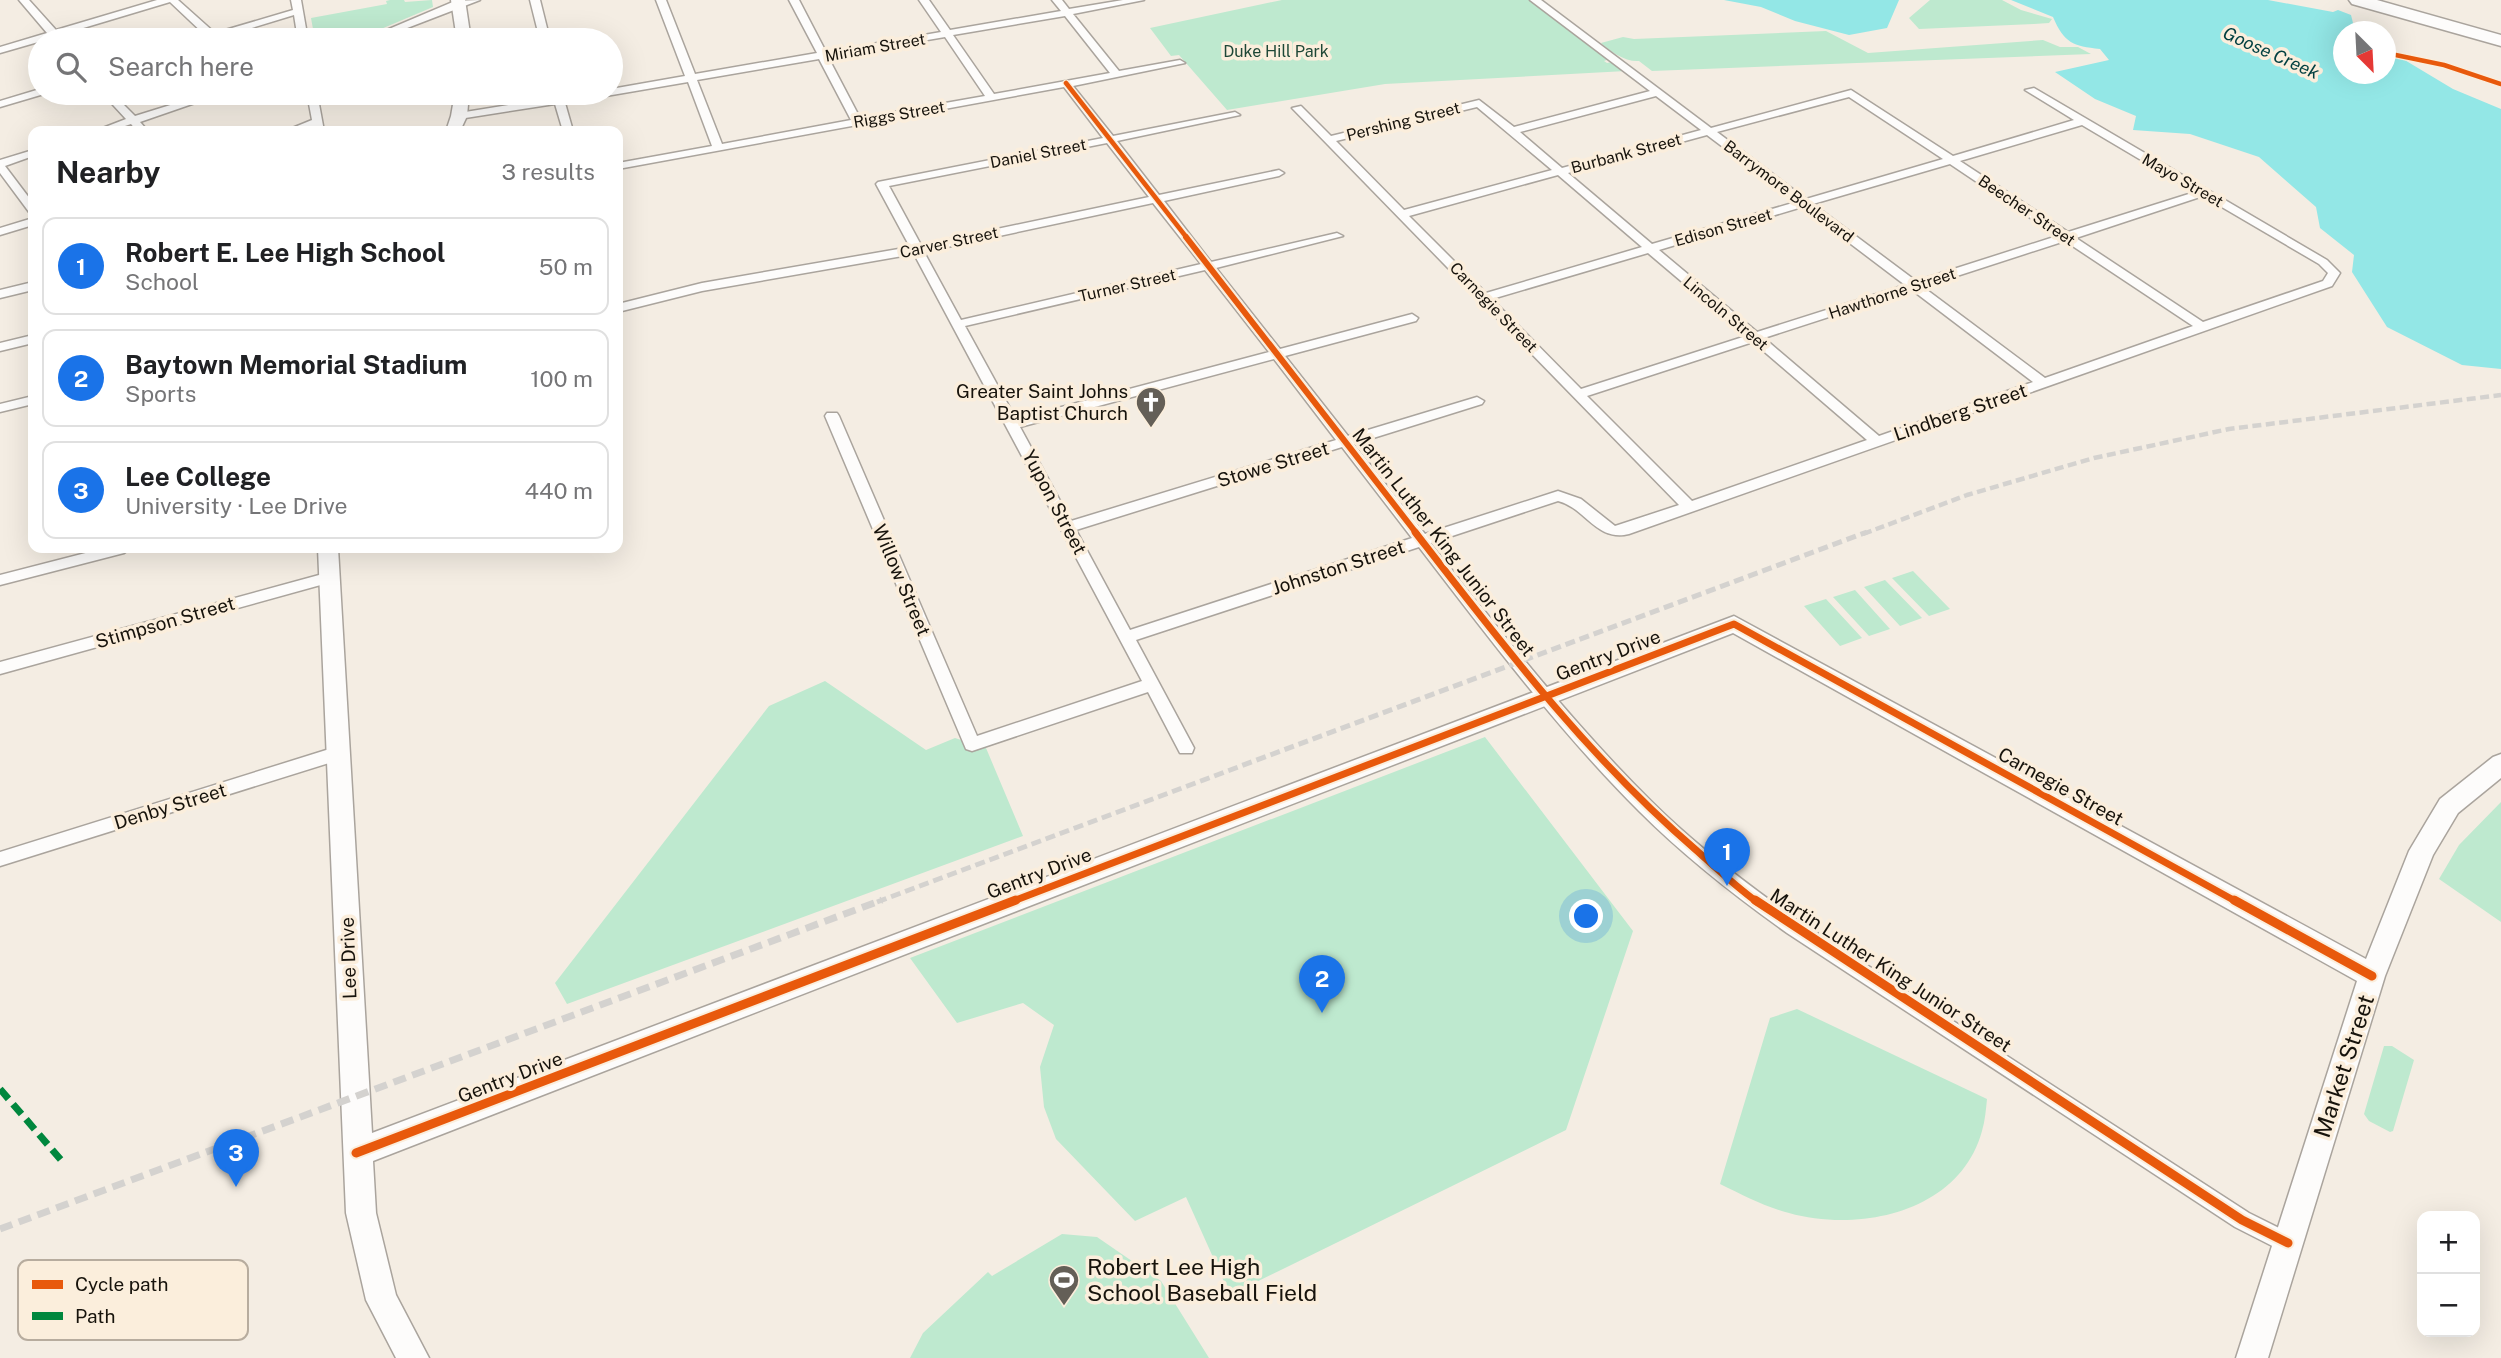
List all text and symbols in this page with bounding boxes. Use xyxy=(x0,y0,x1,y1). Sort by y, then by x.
north arrow xyxy=(2333,21,2396,84)
water label: Goose Creek xyxy=(2220,22,2323,83)
search box xyxy=(28,28,623,105)
street label: Miriam Street xyxy=(823,29,927,66)
park label: Duke Hill Park xyxy=(1223,42,1329,61)
icon: search xyxy=(52,48,90,86)
text: Search here xyxy=(108,51,254,82)
street label: Riggs Street xyxy=(852,97,946,132)
street label: Pershing Street xyxy=(1344,98,1462,145)
street label: Burbank Street xyxy=(1569,130,1683,177)
street label: Daniel Street xyxy=(988,135,1088,172)
street label: Barrymore Boulevard xyxy=(1720,136,1857,246)
street label: Mayo Street xyxy=(2139,150,2227,211)
text: Nearby xyxy=(56,154,160,190)
text: 3 results xyxy=(501,158,595,185)
street label: Beecher Street xyxy=(1975,171,2079,250)
street label: Edison Street xyxy=(1672,205,1774,250)
street label: Carver Street xyxy=(898,223,1000,262)
text: Robert E. Lee High School xyxy=(125,237,446,268)
text: 1 xyxy=(76,253,86,280)
text: 50 m xyxy=(539,253,593,280)
street label: Carnegie Street xyxy=(1446,258,1541,356)
street label: Hawthorne Street xyxy=(1826,264,1958,323)
street label: Turner Street xyxy=(1077,265,1178,306)
text: School xyxy=(125,268,199,295)
street label: Lincoln Street xyxy=(1679,272,1772,354)
text: Baytown Memorial Stadium xyxy=(125,349,467,380)
text: 2 xyxy=(74,365,88,392)
text: 100 m xyxy=(530,365,593,392)
street label: Lindberg Street xyxy=(1891,379,2029,445)
text: Sports xyxy=(125,380,196,407)
place label: Greater Saint Johns Baptist Church xyxy=(956,380,1128,424)
church icon: Greater Saint Johns Baptist Church xyxy=(1134,385,1168,429)
street label: Martin Luther King Junior Street xyxy=(1348,424,1540,660)
street label: Stowe Street xyxy=(1215,437,1331,491)
street label: Yupon Street xyxy=(1018,446,1092,558)
text: Lee College xyxy=(125,461,271,492)
text: 3 xyxy=(73,477,89,504)
text: 440 m xyxy=(525,477,593,504)
text: University · Lee Drive xyxy=(125,492,348,519)
street label: Willow Street xyxy=(869,521,935,639)
street label: Johnston Street xyxy=(1269,535,1407,599)
street label: Stimpson Street xyxy=(93,592,237,652)
street label: Gentry Drive xyxy=(1552,625,1664,685)
street label: Carnegie Street xyxy=(1995,742,2127,830)
street label: Denby Street xyxy=(111,778,229,834)
pin: 1 xyxy=(1704,828,1750,886)
street label: Gentry Drive xyxy=(983,843,1095,903)
street label: Martin Luther King Junior Street xyxy=(1766,884,2016,1056)
your location xyxy=(1569,899,1603,933)
street label: Lee Drive xyxy=(336,917,360,999)
pin: 2 xyxy=(1299,955,1345,1013)
street label: Market Street xyxy=(2308,991,2379,1141)
street label: Gentry Drive xyxy=(454,1047,566,1107)
pin: 3 xyxy=(213,1129,259,1187)
map controls xyxy=(2417,1211,2480,1337)
button: + xyxy=(2417,1211,2480,1274)
place label: Robert Lee High School Baseball Field xyxy=(1087,1253,1317,1306)
legend xyxy=(18,1260,248,1340)
sports icon: Robert Lee High School Baseball Field xyxy=(1047,1263,1081,1307)
text: Cycle path xyxy=(75,1273,168,1295)
button: − xyxy=(2417,1274,2480,1337)
text: Path xyxy=(75,1305,115,1327)

